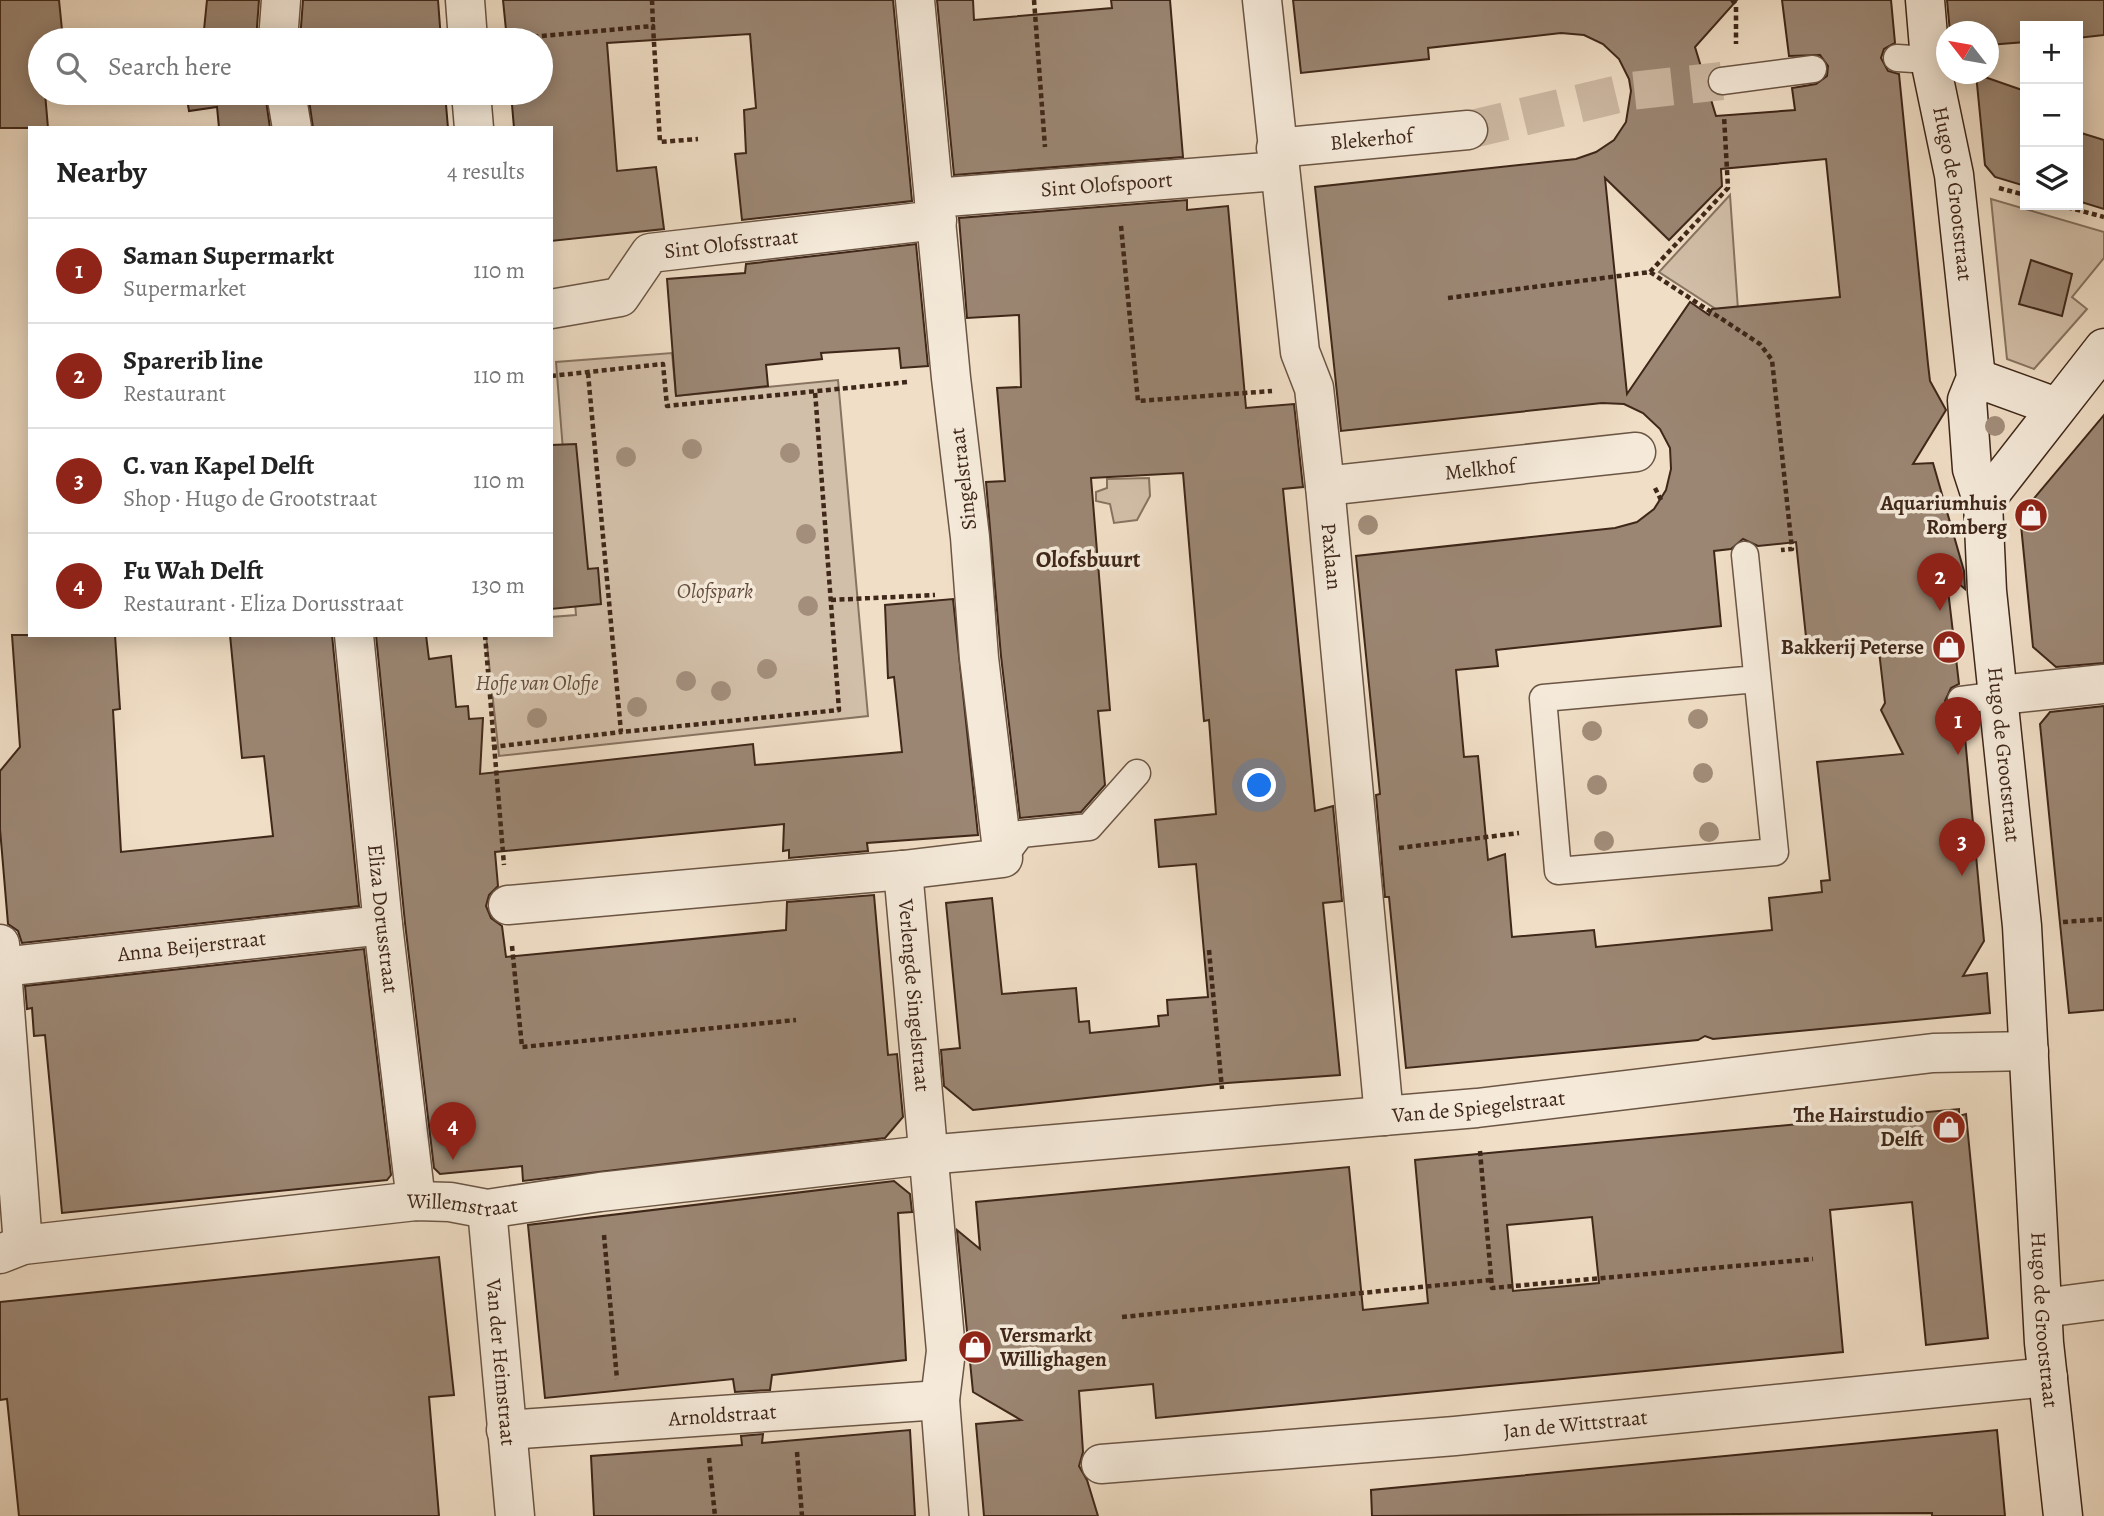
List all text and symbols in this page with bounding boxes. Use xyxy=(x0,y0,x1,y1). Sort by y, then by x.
north arrow xyxy=(1936,21,1999,84)
map controls xyxy=(2020,21,2083,210)
button: + xyxy=(2020,21,2083,84)
search box xyxy=(28,28,553,105)
icon: search xyxy=(52,48,90,86)
text: Search here xyxy=(108,49,232,84)
button: − xyxy=(2020,84,2083,147)
street label: Hugo de Grootstraat xyxy=(1926,104,1979,282)
street label: Blekerhof xyxy=(1329,121,1417,157)
button: layers xyxy=(2020,147,2083,210)
text: Nearby xyxy=(56,152,147,192)
text: 4 results xyxy=(447,156,525,187)
street label: Sint Olofspoort xyxy=(1040,165,1173,204)
street label: Sint Olofsstraat xyxy=(663,222,800,265)
text: Saman Supermarkt xyxy=(123,238,334,273)
text: 1 xyxy=(75,255,83,286)
text: 110 m xyxy=(473,255,525,286)
text: Supermarket xyxy=(123,273,246,304)
text: Sparerib line xyxy=(123,343,263,378)
text: 2 xyxy=(73,360,85,391)
text: 110 m xyxy=(473,360,525,391)
text: Restaurant xyxy=(123,378,226,409)
street label: Singelstraat xyxy=(943,426,983,532)
text: C. van Kapel Delft xyxy=(123,448,314,483)
street label: Melkhof xyxy=(1443,451,1520,487)
text: 3 xyxy=(74,465,84,496)
text: 110 m xyxy=(473,465,525,496)
text: Shop · Hugo de Grootstraat xyxy=(123,483,377,514)
place label: Aquariumhuis Romberg xyxy=(1879,489,2007,541)
shop icon: Aquariumhuis Romberg xyxy=(2012,496,2050,534)
street label: Paxlaan xyxy=(1315,522,1349,591)
district label: Olofsbuurt xyxy=(1036,544,1141,575)
text: Fu Wah Delft xyxy=(123,553,264,588)
pin: 2 xyxy=(1917,553,1963,611)
text: 4 xyxy=(74,570,84,601)
text: 130 m xyxy=(472,570,525,601)
park label: Olofspark xyxy=(677,577,753,605)
text: Restaurant · Eliza Dorusstraat xyxy=(123,588,404,619)
shop icon: Bakkerij Peterse xyxy=(1930,628,1968,666)
place label: Bakkerij Peterse xyxy=(1781,633,1924,661)
street label: Hugo de Grootstraat xyxy=(1981,665,2027,844)
park label: Hofje van Olofje xyxy=(476,669,599,697)
pin: 1 xyxy=(1935,697,1981,755)
your location xyxy=(1242,768,1276,802)
pin: 3 xyxy=(1939,818,1985,876)
street label: Eliza Dorusstraat xyxy=(361,843,405,995)
street label: Verlengde Singelstraat xyxy=(892,897,937,1093)
street label: Anna Beijerstraat xyxy=(115,924,268,968)
street label: Van de Spiegelstraat xyxy=(1390,1083,1567,1129)
place label: The Hairstudio Delft xyxy=(1794,1101,1924,1153)
pin: 4 xyxy=(430,1102,476,1160)
shop icon: The Hairstudio Delft xyxy=(1930,1108,1968,1146)
street label: Willemstraat xyxy=(406,1187,520,1223)
street label: Hugo de Grootstraat xyxy=(2024,1231,2065,1409)
street label: Van der Heimstraat xyxy=(479,1277,523,1447)
place label: Versmarkt Willighagen xyxy=(999,1321,1107,1373)
shop icon: Versmarkt Willighagen xyxy=(956,1328,994,1366)
street label: Arnoldstraat xyxy=(667,1397,777,1433)
street label: Jan de Wittstraat xyxy=(1502,1403,1649,1445)

